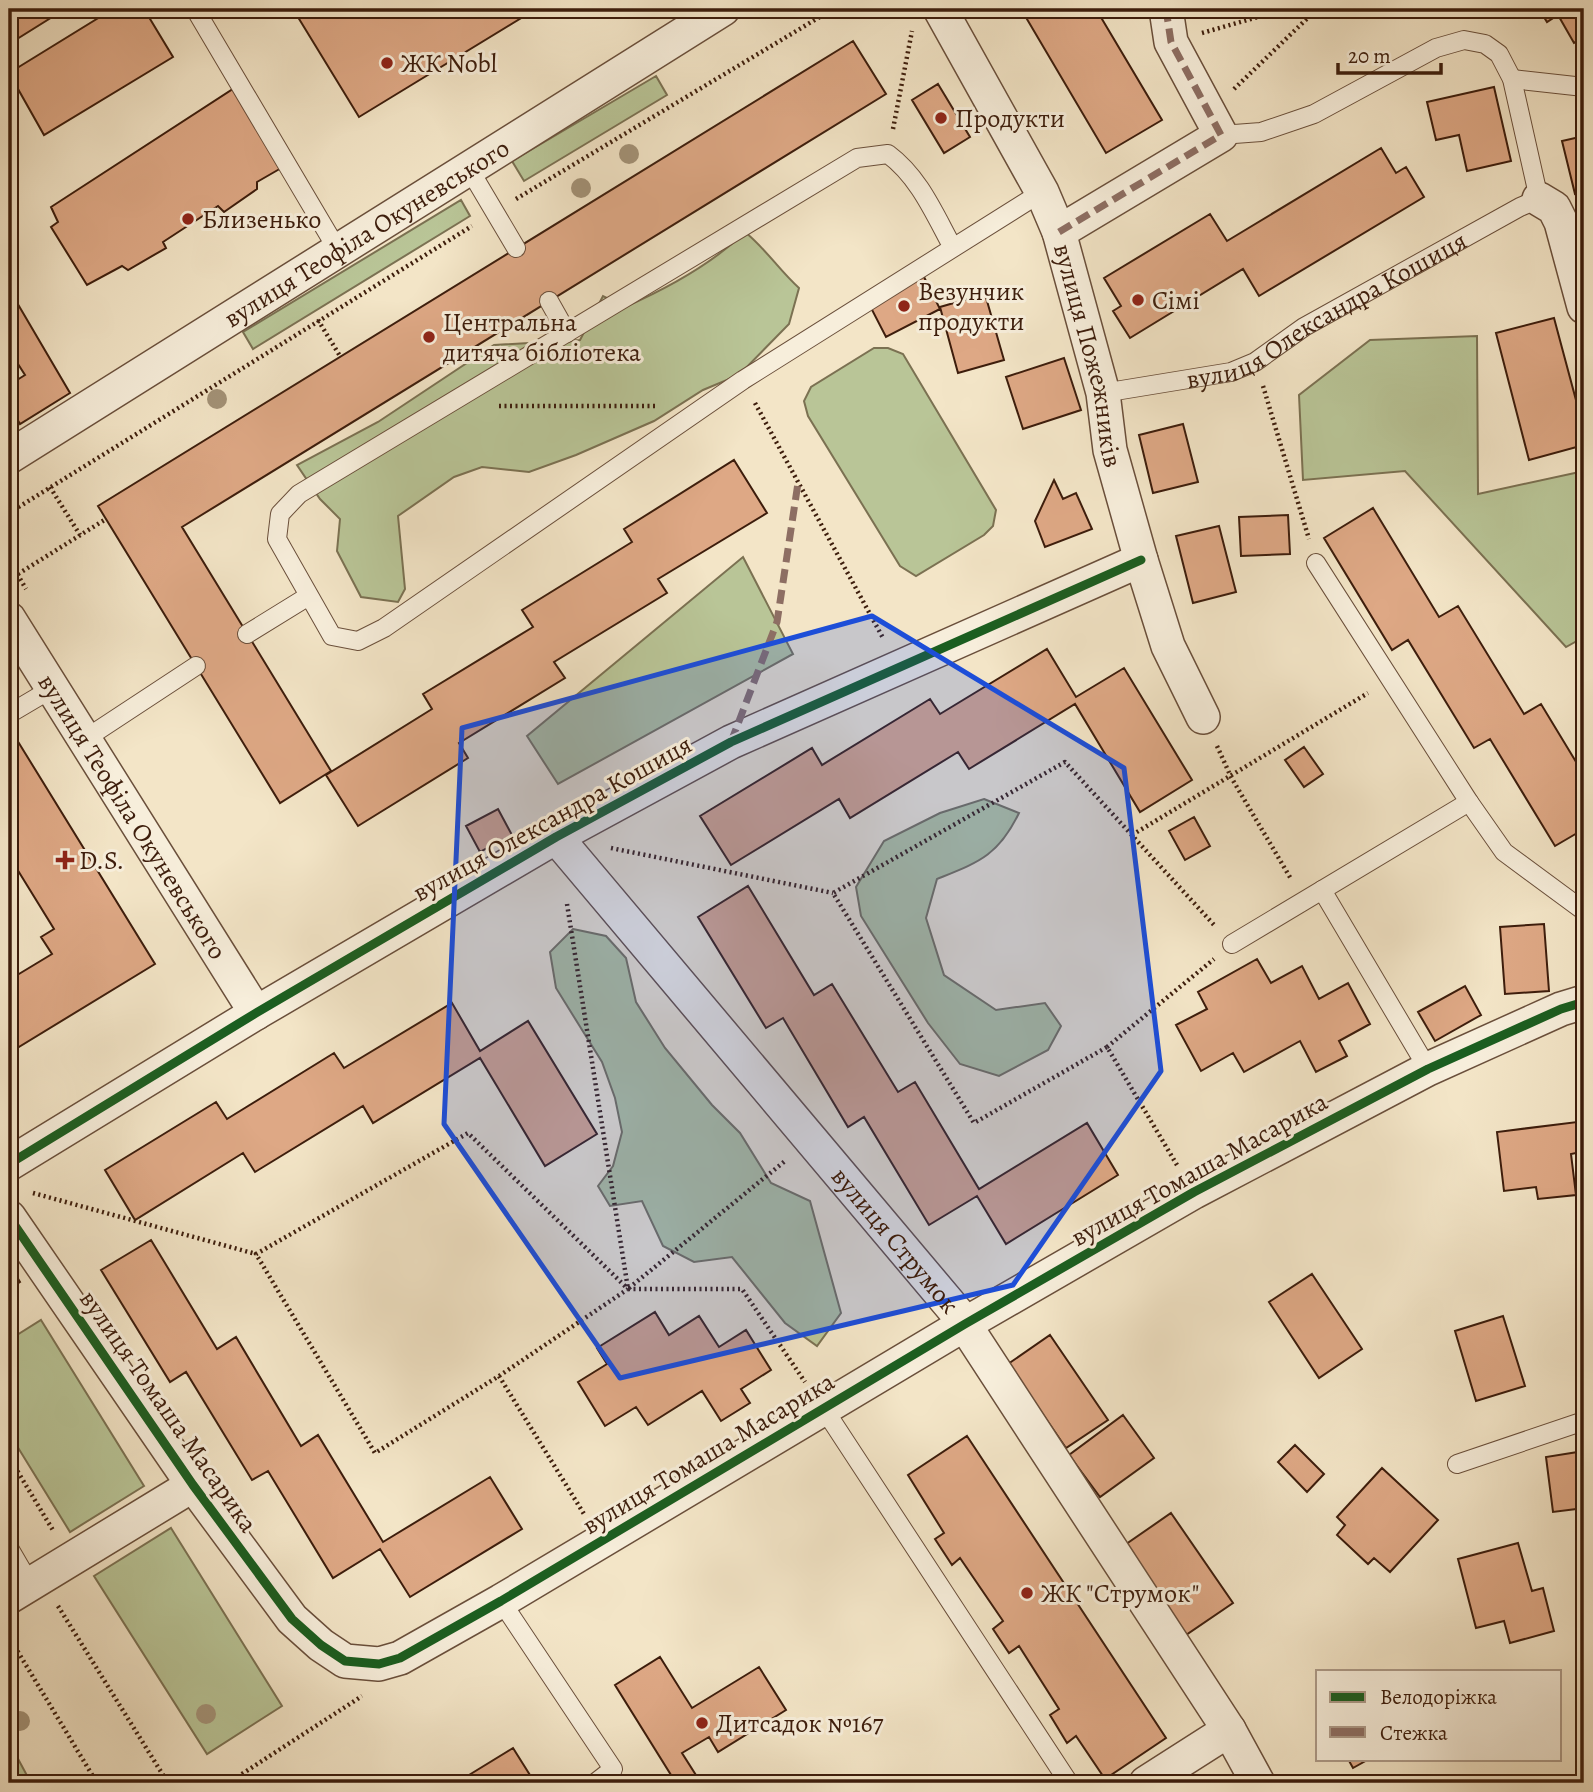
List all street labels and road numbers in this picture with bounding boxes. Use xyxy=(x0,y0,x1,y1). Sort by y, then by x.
street label: вулиця Теофіла Окуневського xyxy=(217,130,516,336)
street label: вулиця Олександра Кошиця xyxy=(1184,223,1473,397)
street label: вулиця Пожежників xyxy=(1045,240,1131,471)
street label: вулиця Теофіла Окуневського xyxy=(30,667,235,966)
street label: вулиця Олександра Кошиця xyxy=(406,727,698,910)
street label: вулиця Томаша Масарика xyxy=(1065,1084,1334,1255)
street label: вулиця Струмок xyxy=(823,1160,967,1321)
street label: вулиця Томаша Масарика xyxy=(71,1283,266,1540)
street label: вулиця Томаша Масарика xyxy=(576,1364,841,1543)

